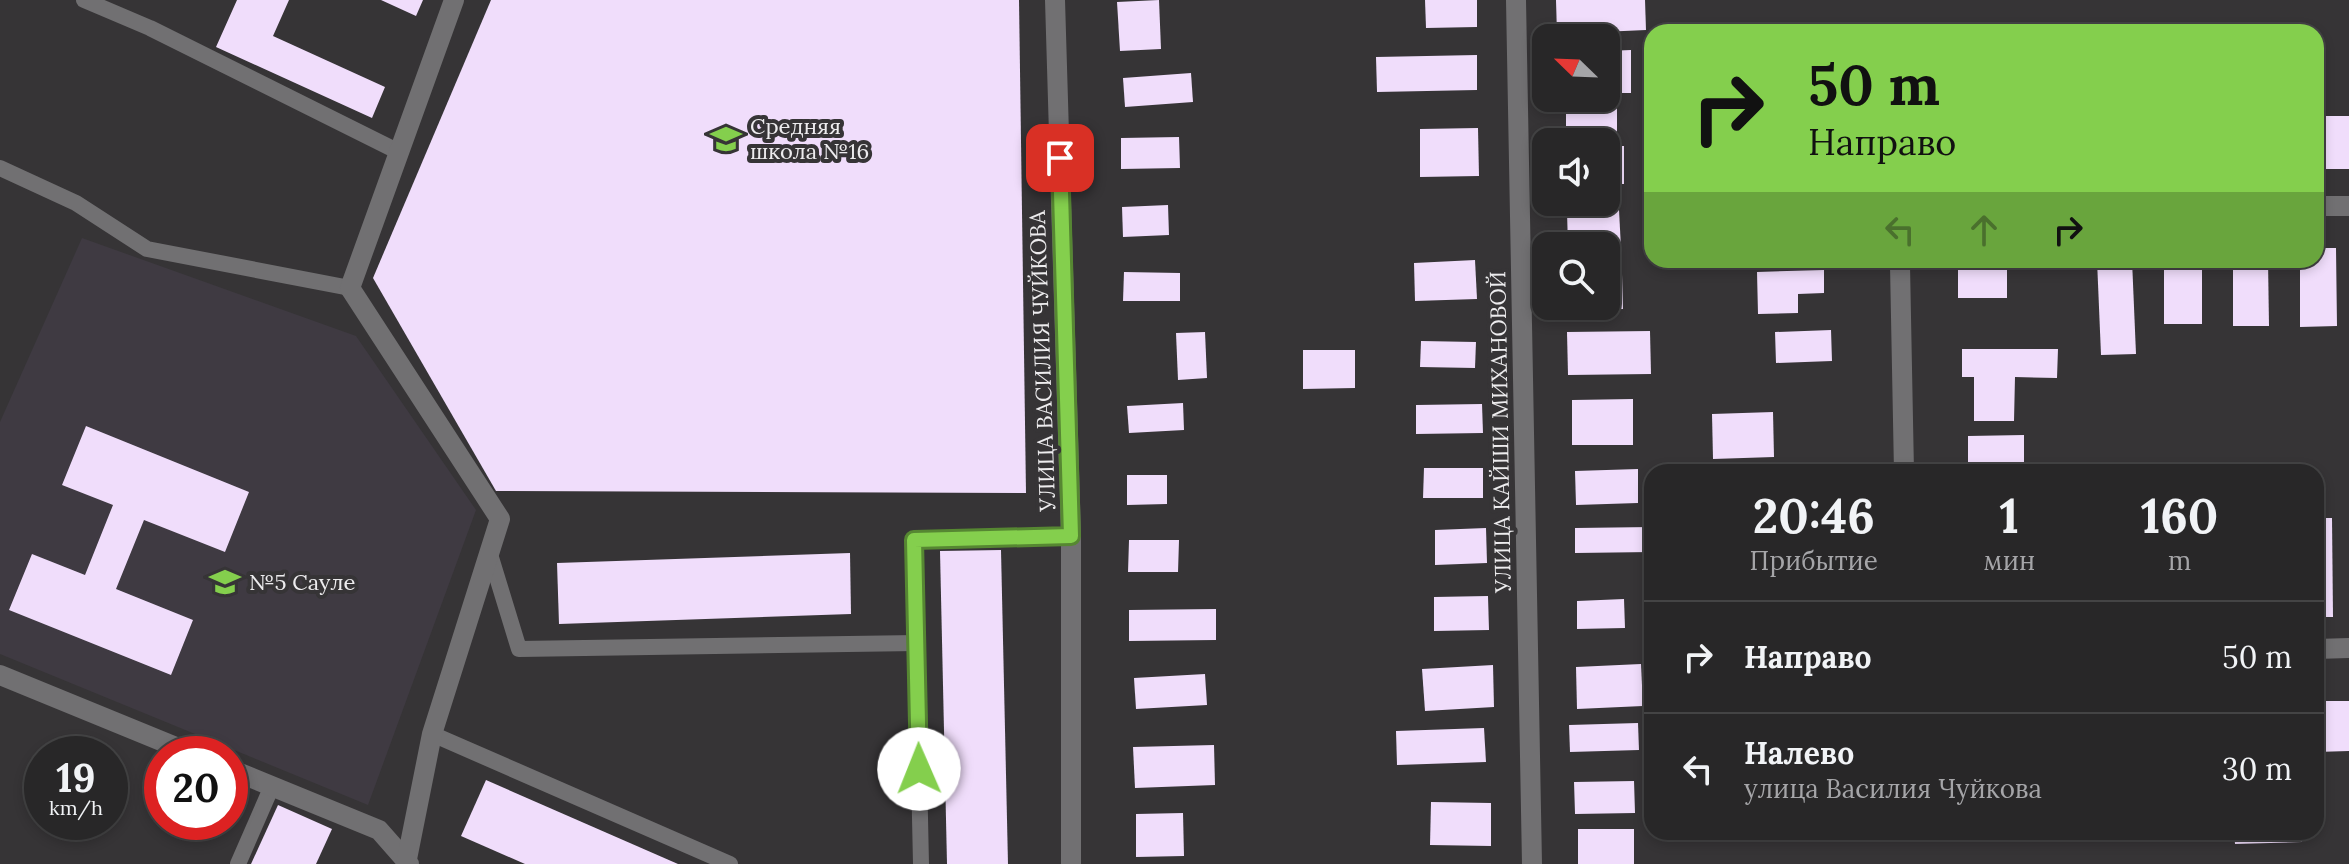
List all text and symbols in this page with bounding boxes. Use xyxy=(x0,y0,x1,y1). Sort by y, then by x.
north arrow xyxy=(1532,24,1620,112)
map controls xyxy=(1532,24,1620,320)
text: 50 m xyxy=(1808,49,1940,120)
icon: right xyxy=(1676,56,1780,160)
place label: Средняя школа №16 xyxy=(750,112,869,165)
text: Направо xyxy=(1808,119,1956,165)
school or university icon: Средняя школа №16 xyxy=(709,122,743,156)
pin xyxy=(1026,124,1094,192)
button: sound xyxy=(1532,128,1620,216)
icon: arrive xyxy=(1038,136,1082,180)
icon: left xyxy=(1878,208,1922,252)
icon: ahead xyxy=(1962,208,2006,252)
icon: right xyxy=(2046,208,2090,252)
street label: УЛИЦА ВАСИЛИЯ ЧУЙКОВА xyxy=(1023,209,1061,513)
button: search xyxy=(1532,232,1620,320)
street label: УЛИЦА КАЙШИ МИХАНОВОЙ xyxy=(1483,271,1517,594)
text: 20:46 xyxy=(1753,485,1875,546)
text: 1 xyxy=(2000,485,2019,546)
text: 160 xyxy=(2141,485,2218,546)
text: Прибытие xyxy=(1750,544,1878,577)
text: мин xyxy=(1984,544,2035,577)
text: m xyxy=(2168,544,2191,577)
school or university icon: №5 Сауле xyxy=(208,565,242,599)
place label: №5 Сауле xyxy=(249,568,355,596)
icon: right xyxy=(1676,635,1720,679)
text: Направо xyxy=(1744,638,1872,676)
text: 50 m xyxy=(2222,638,2292,676)
position arrow xyxy=(877,727,961,811)
text: Налево xyxy=(1744,734,1854,772)
speed limit sign: 20 xyxy=(144,736,248,840)
icon: left xyxy=(1676,747,1720,791)
text: 30 m xyxy=(2222,750,2292,788)
text: 19 xyxy=(56,752,96,803)
text: улица Василия Чуйкова xyxy=(1744,772,2042,805)
text: km/h xyxy=(49,795,103,820)

